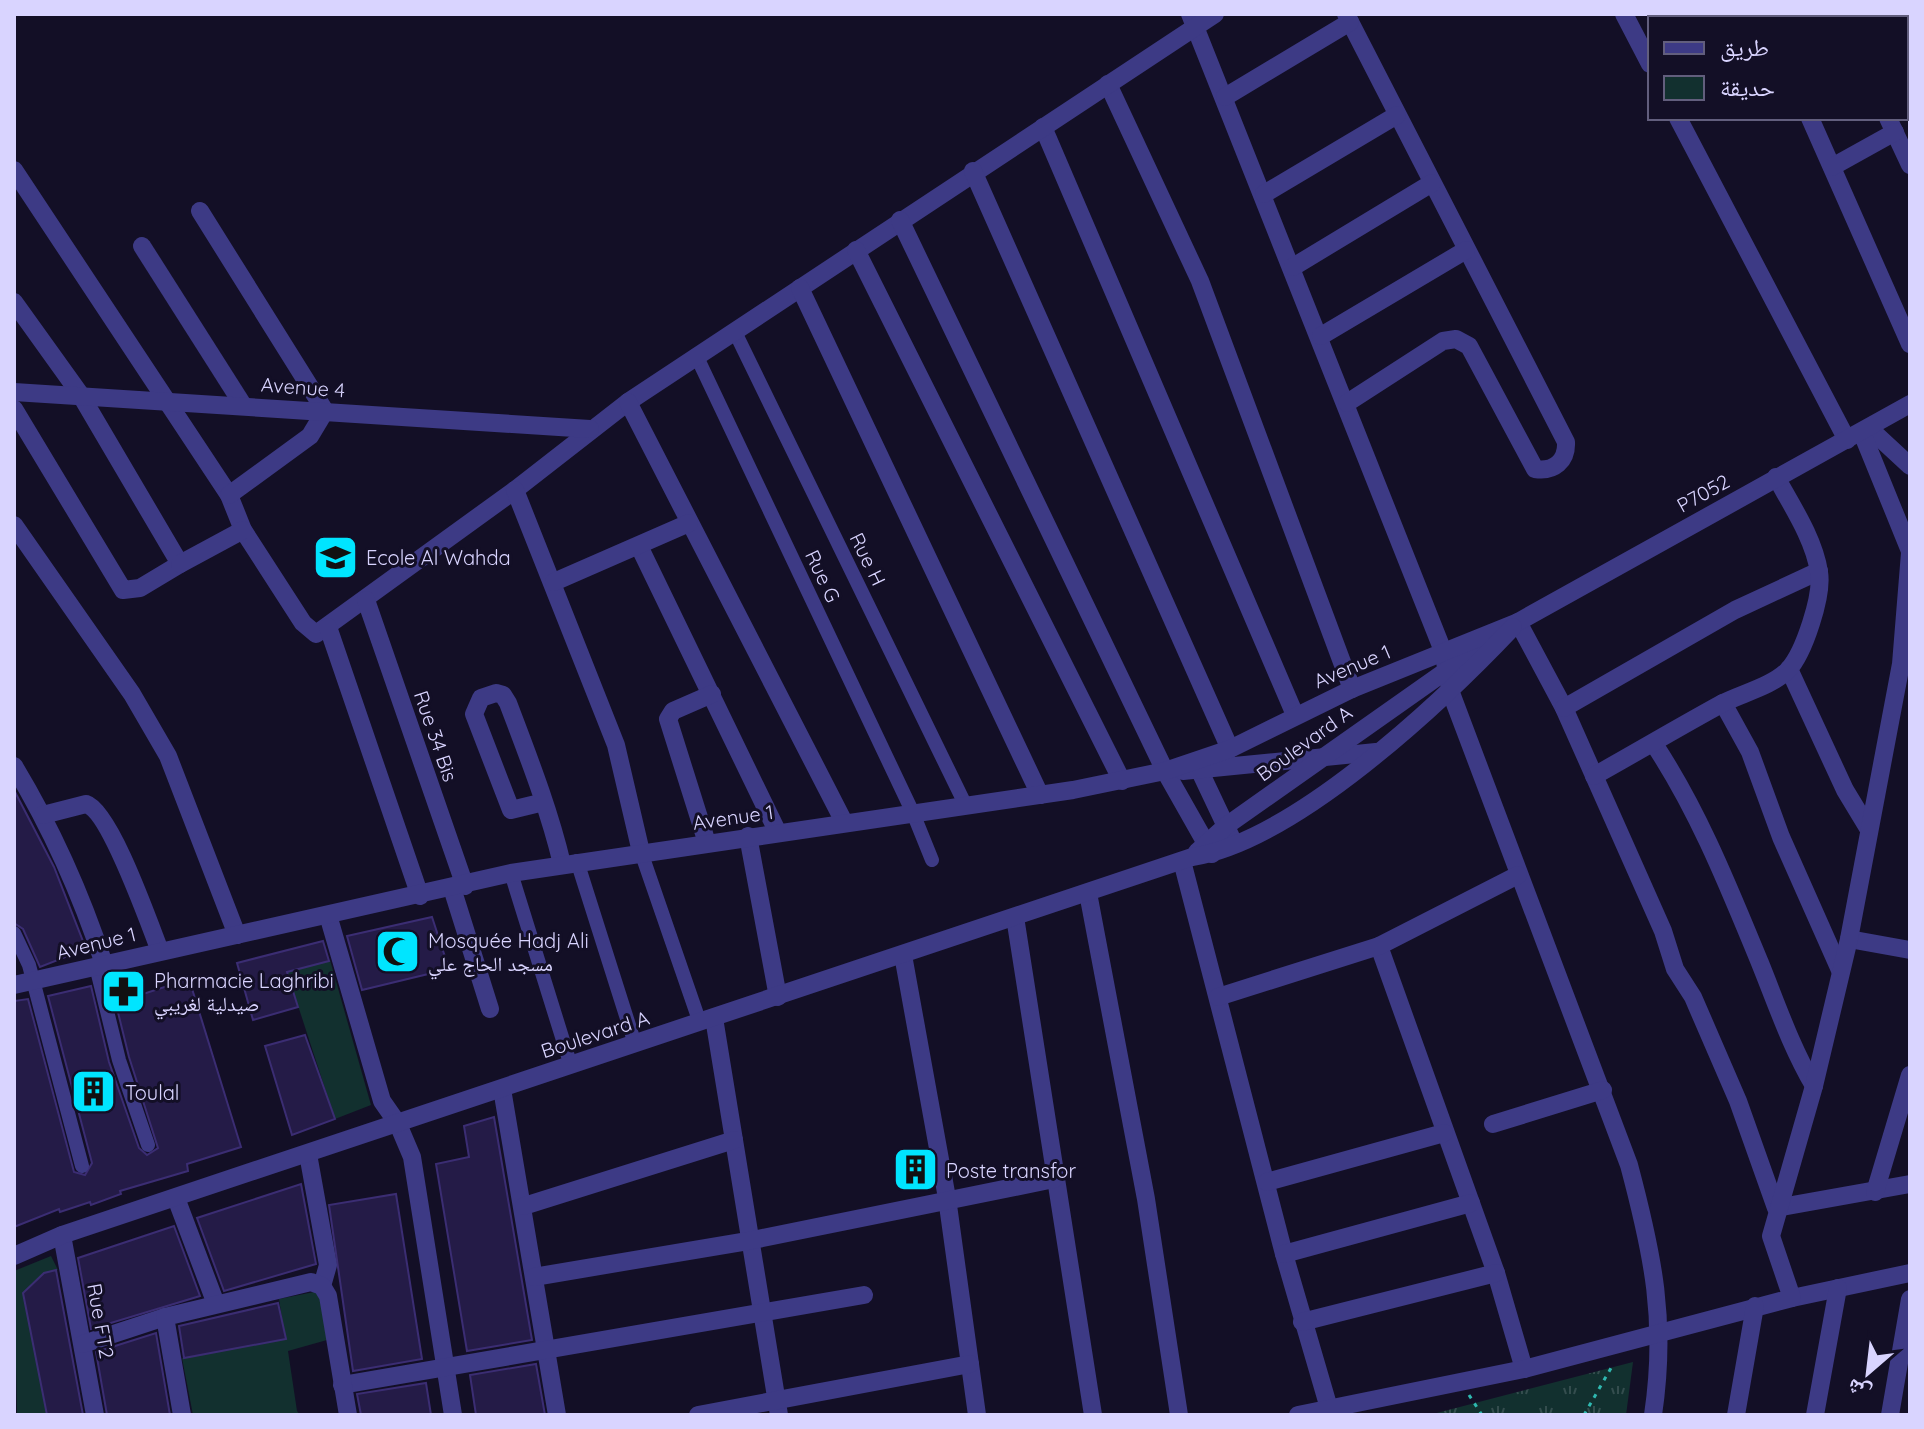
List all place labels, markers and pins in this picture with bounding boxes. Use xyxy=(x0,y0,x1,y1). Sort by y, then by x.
school or university icon: Ecole Al Wahda xyxy=(311,533,359,581)
place label: Ecole Al Wahda xyxy=(366,545,511,570)
mosque icon: Mosquée Hadj Ali مسجد الحاج علي xyxy=(373,928,421,976)
place label: Mosquée Hadj Ali مسجد الحاج علي xyxy=(428,928,589,980)
pharmacy icon: Pharmacie Laghribi صيدلية لغريبي xyxy=(99,967,147,1015)
place label: Pharmacie Laghribi صيدلية لغريبي xyxy=(154,968,334,1020)
building icon: Toulal xyxy=(70,1068,118,1116)
place label: Toulal xyxy=(125,1080,179,1105)
building icon: Poste transfor xyxy=(891,1146,939,1194)
place label: Poste transfor xyxy=(946,1158,1076,1183)

